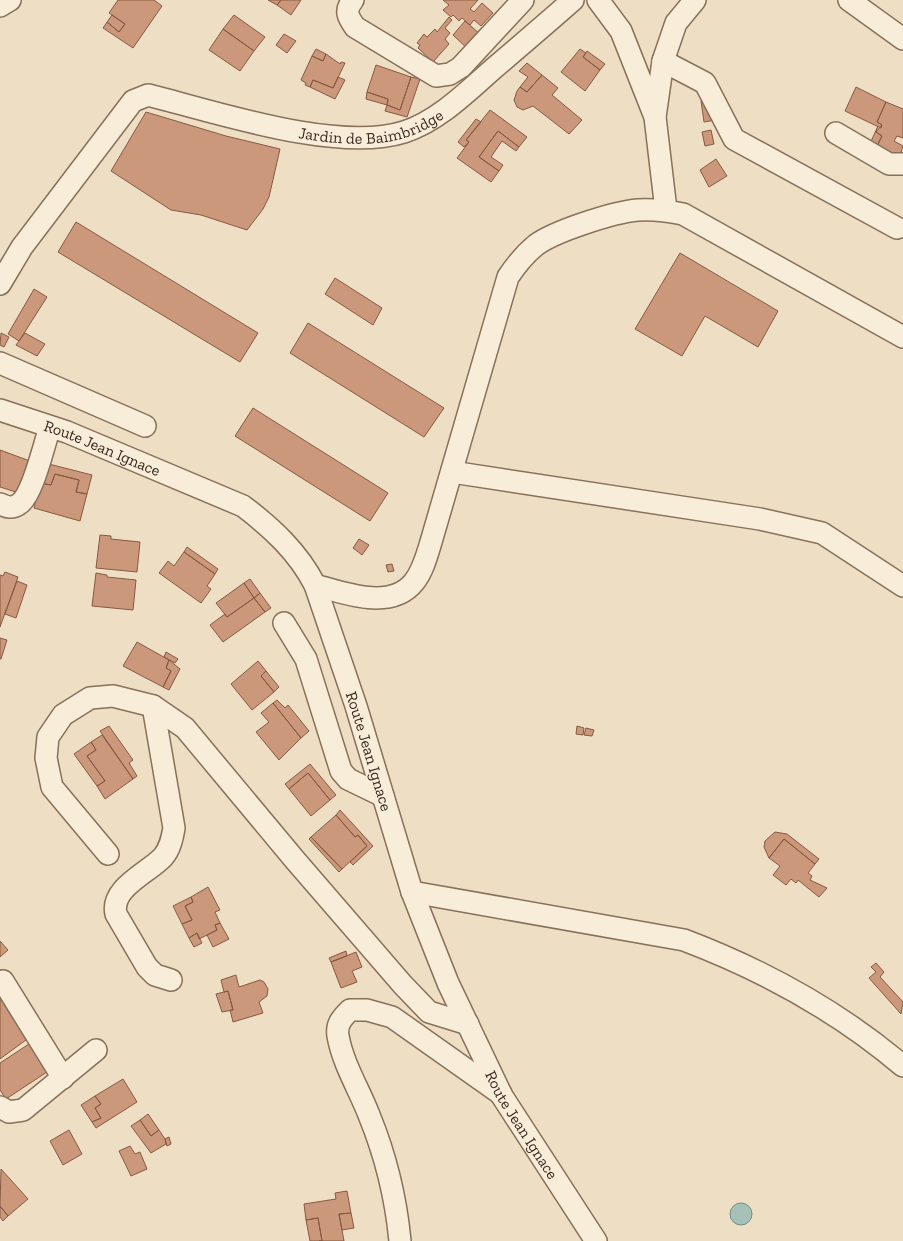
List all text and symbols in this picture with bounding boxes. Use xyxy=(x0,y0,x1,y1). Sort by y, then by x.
street label: Jardin de Baimbridge xyxy=(297,105,447,148)
street label: Route Jean Ignace xyxy=(41,416,163,480)
street label: Route Jean Ignace xyxy=(342,689,396,813)
street label: Route Jean Ignace xyxy=(481,1067,562,1183)

